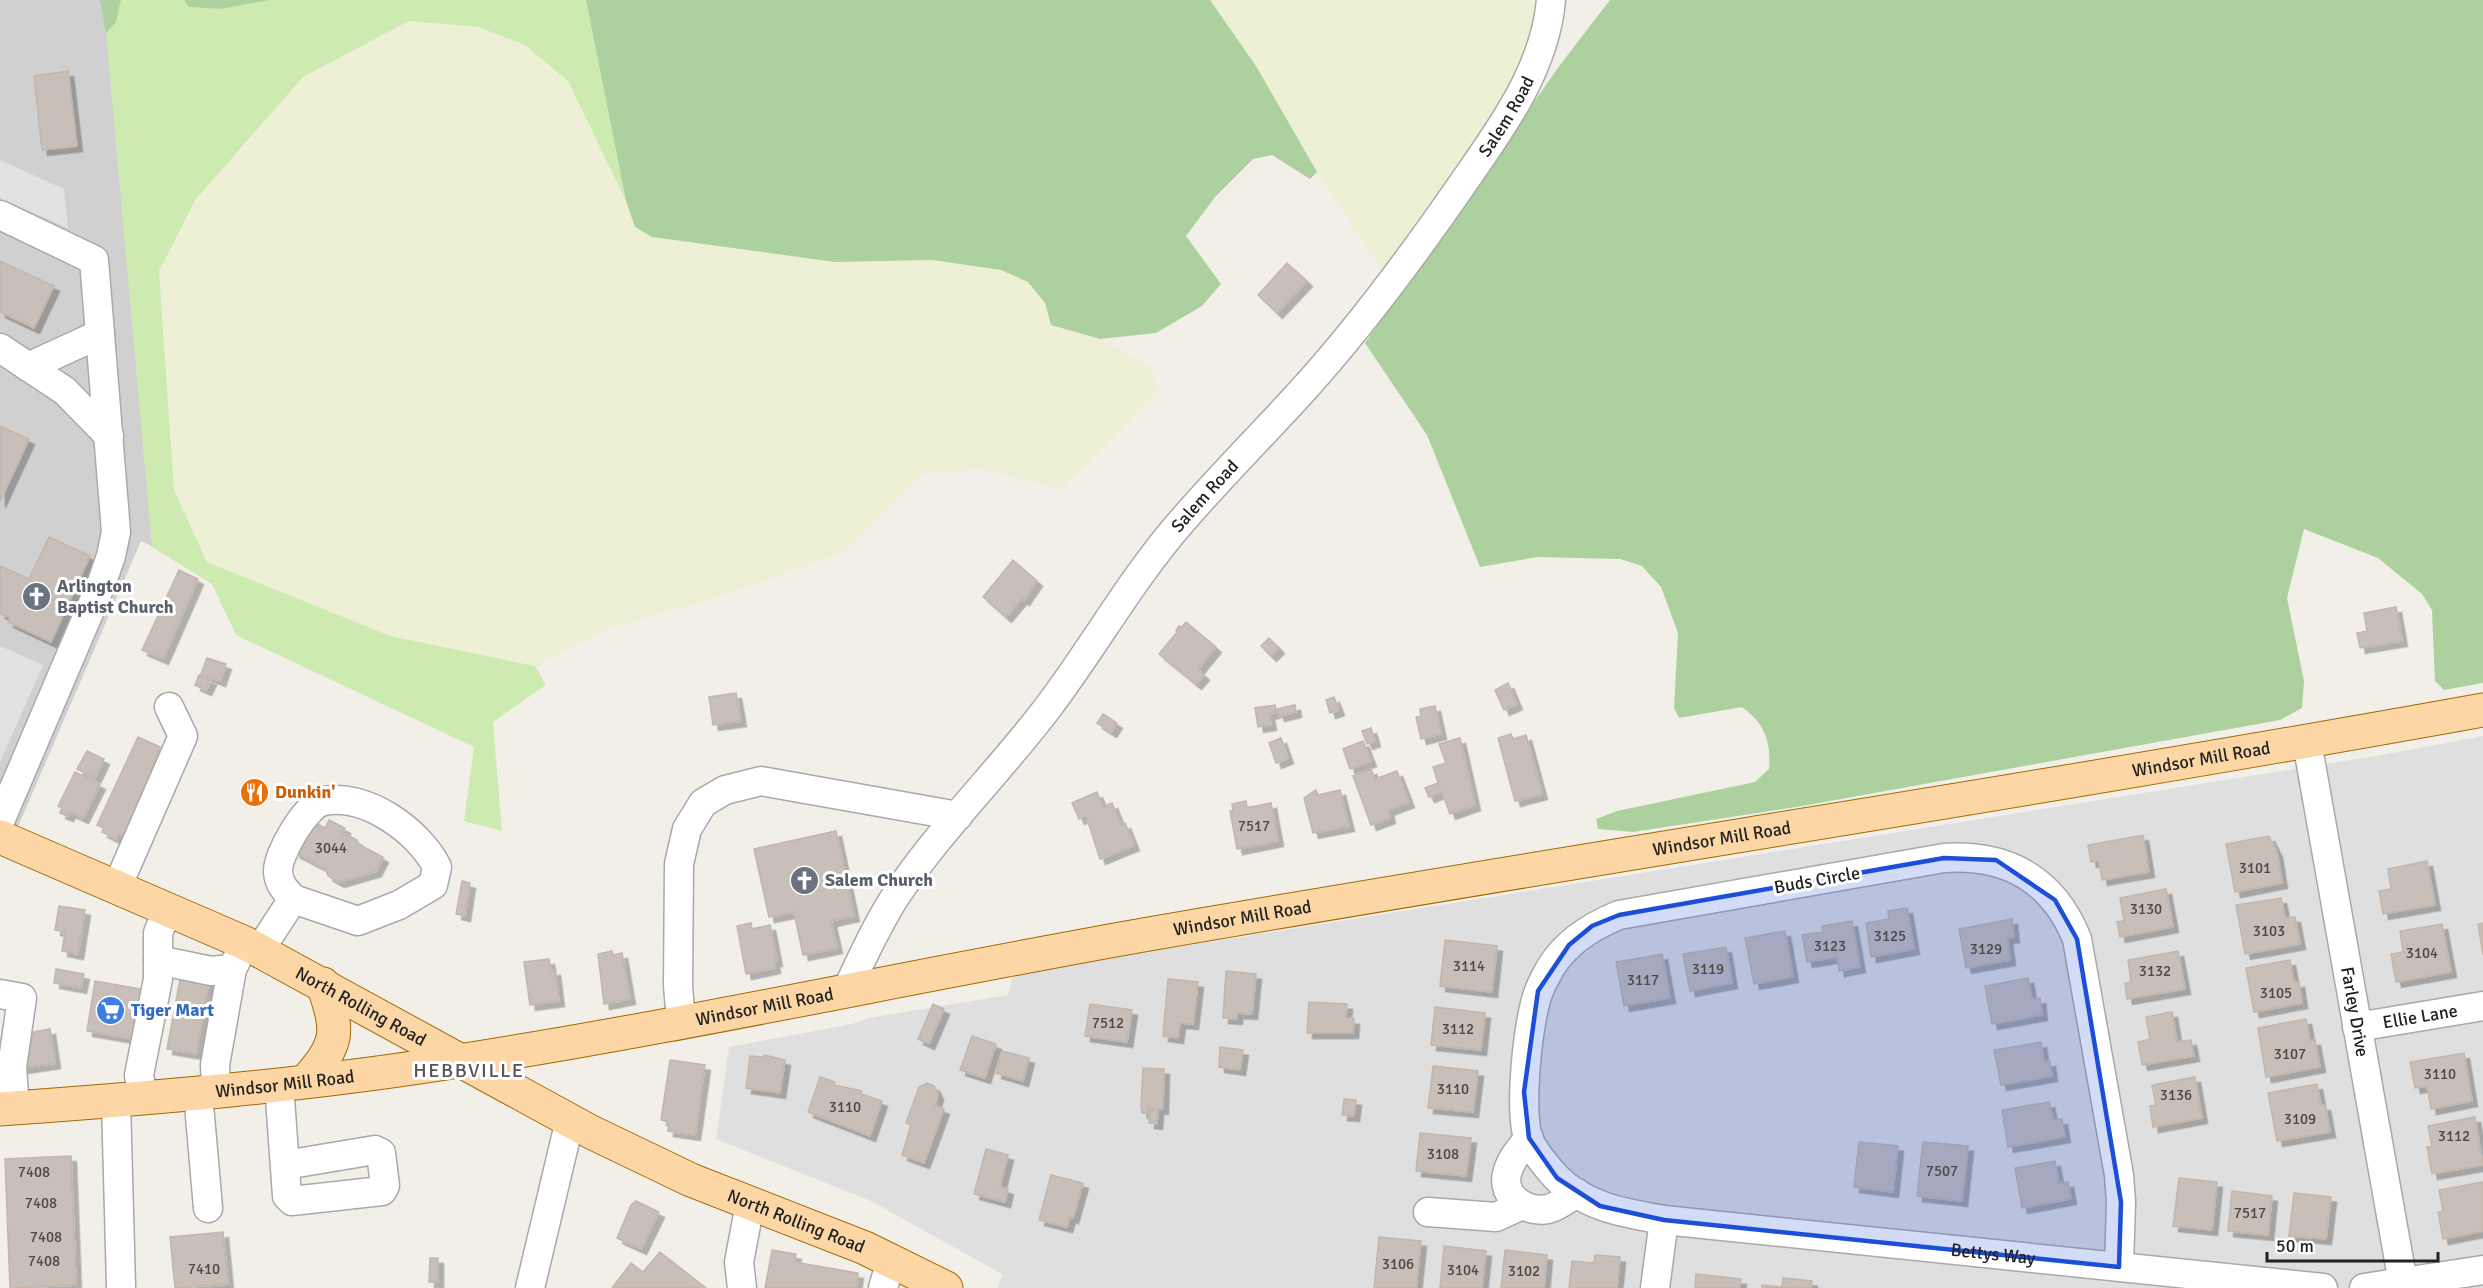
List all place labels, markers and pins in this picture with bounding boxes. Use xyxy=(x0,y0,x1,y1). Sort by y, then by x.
place label: Arlington Baptist Church xyxy=(57,575,174,618)
church icon: Arlington Baptist Church xyxy=(20,580,52,612)
restaurant icon: Dunkin' xyxy=(238,776,270,808)
place label: Dunkin' xyxy=(275,781,335,803)
church icon: Salem Church xyxy=(788,864,820,896)
place label: Salem Church xyxy=(825,869,933,891)
supermarket icon: Tiger Mart xyxy=(94,994,126,1026)
place label: Tiger Mart xyxy=(131,999,214,1021)

